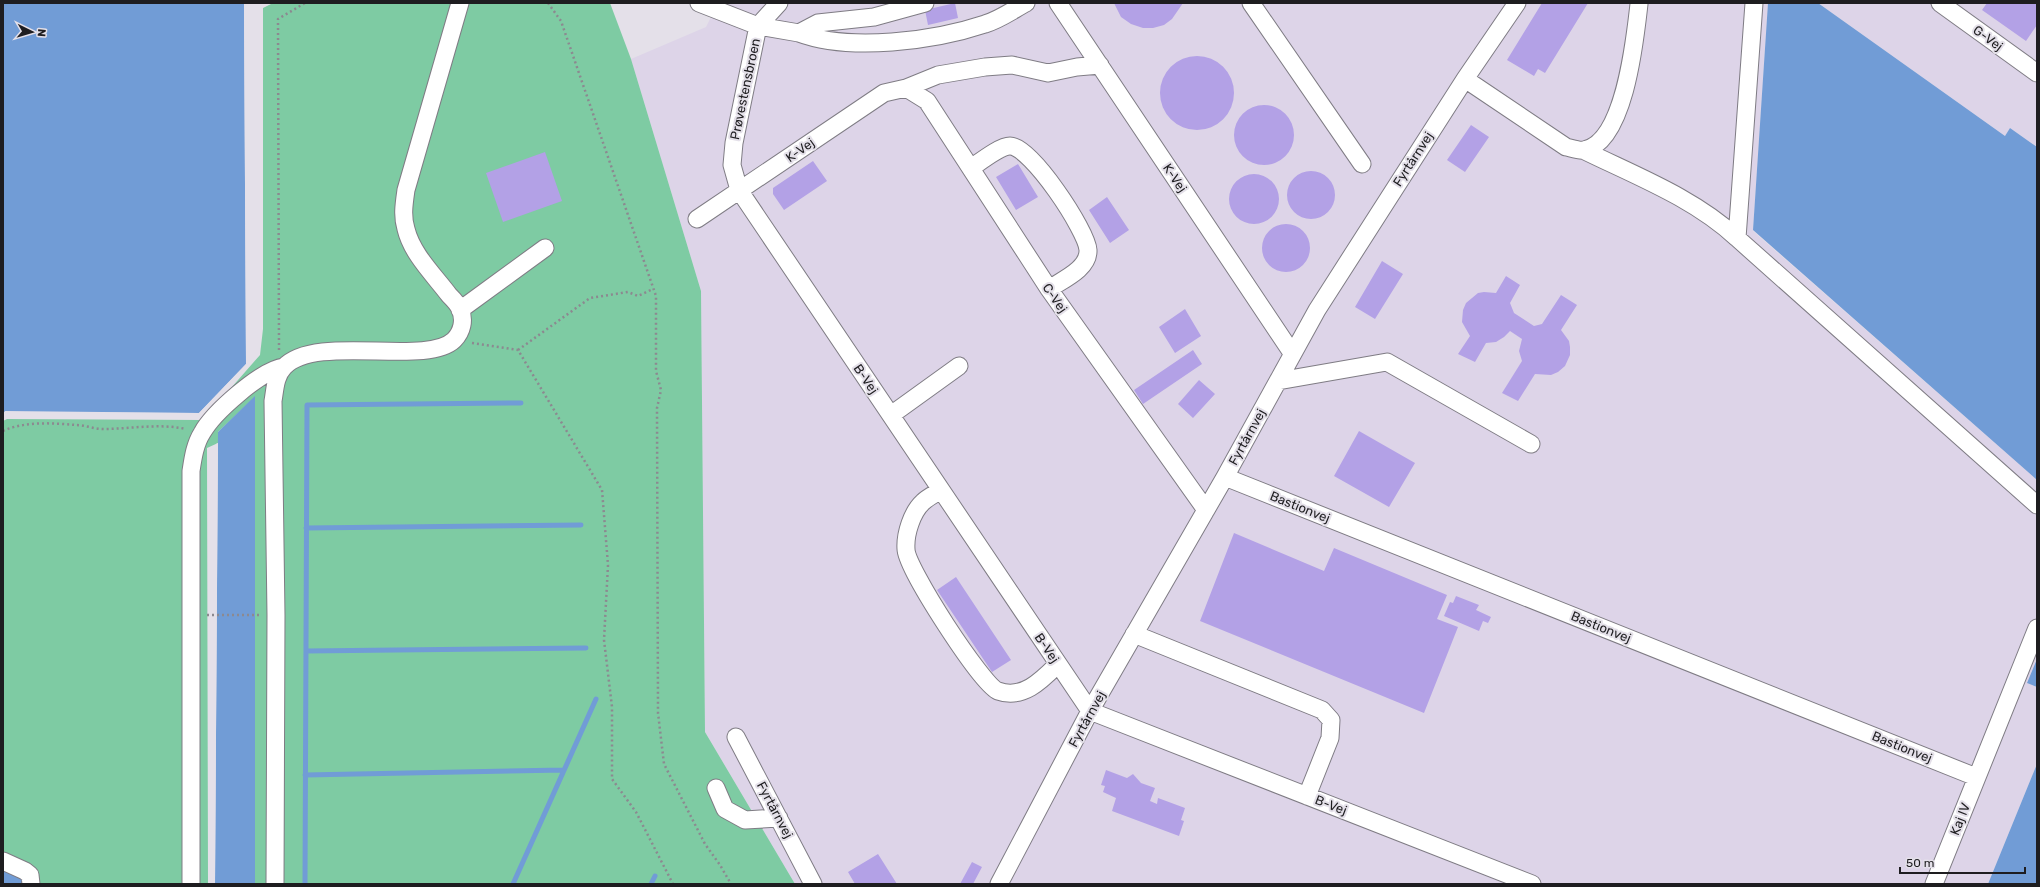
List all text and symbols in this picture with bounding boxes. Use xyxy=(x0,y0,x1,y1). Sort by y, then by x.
north arrow xyxy=(12,12,52,52)
street label: G-Vej xyxy=(1970,22,2006,54)
text: N xyxy=(35,28,48,37)
street label: Prøvestensbroen xyxy=(727,37,763,141)
street label: Fyrtårnvej xyxy=(1390,129,1436,189)
street label: K-Vej xyxy=(783,135,817,165)
street label: K-Vej xyxy=(1160,161,1190,195)
street label: C-Vej xyxy=(1039,280,1071,316)
street label: B-Vej xyxy=(851,361,881,397)
street label: Fyrtårnvej xyxy=(1225,406,1269,468)
street label: Bastionvej xyxy=(1268,488,1332,526)
street label: Bastionvej xyxy=(1569,608,1633,646)
street label: B-Vej xyxy=(1032,630,1062,666)
street label: Fyrtårnvej xyxy=(1065,688,1109,750)
street label: Bastionvej xyxy=(1870,728,1934,766)
street label: Fyrtårnvej xyxy=(754,779,796,841)
street label: B-Vej xyxy=(1313,792,1349,818)
street label: Kaj IV xyxy=(1947,800,1973,837)
scale bar xyxy=(1900,849,2025,875)
text: 50 m xyxy=(1906,856,1934,870)

